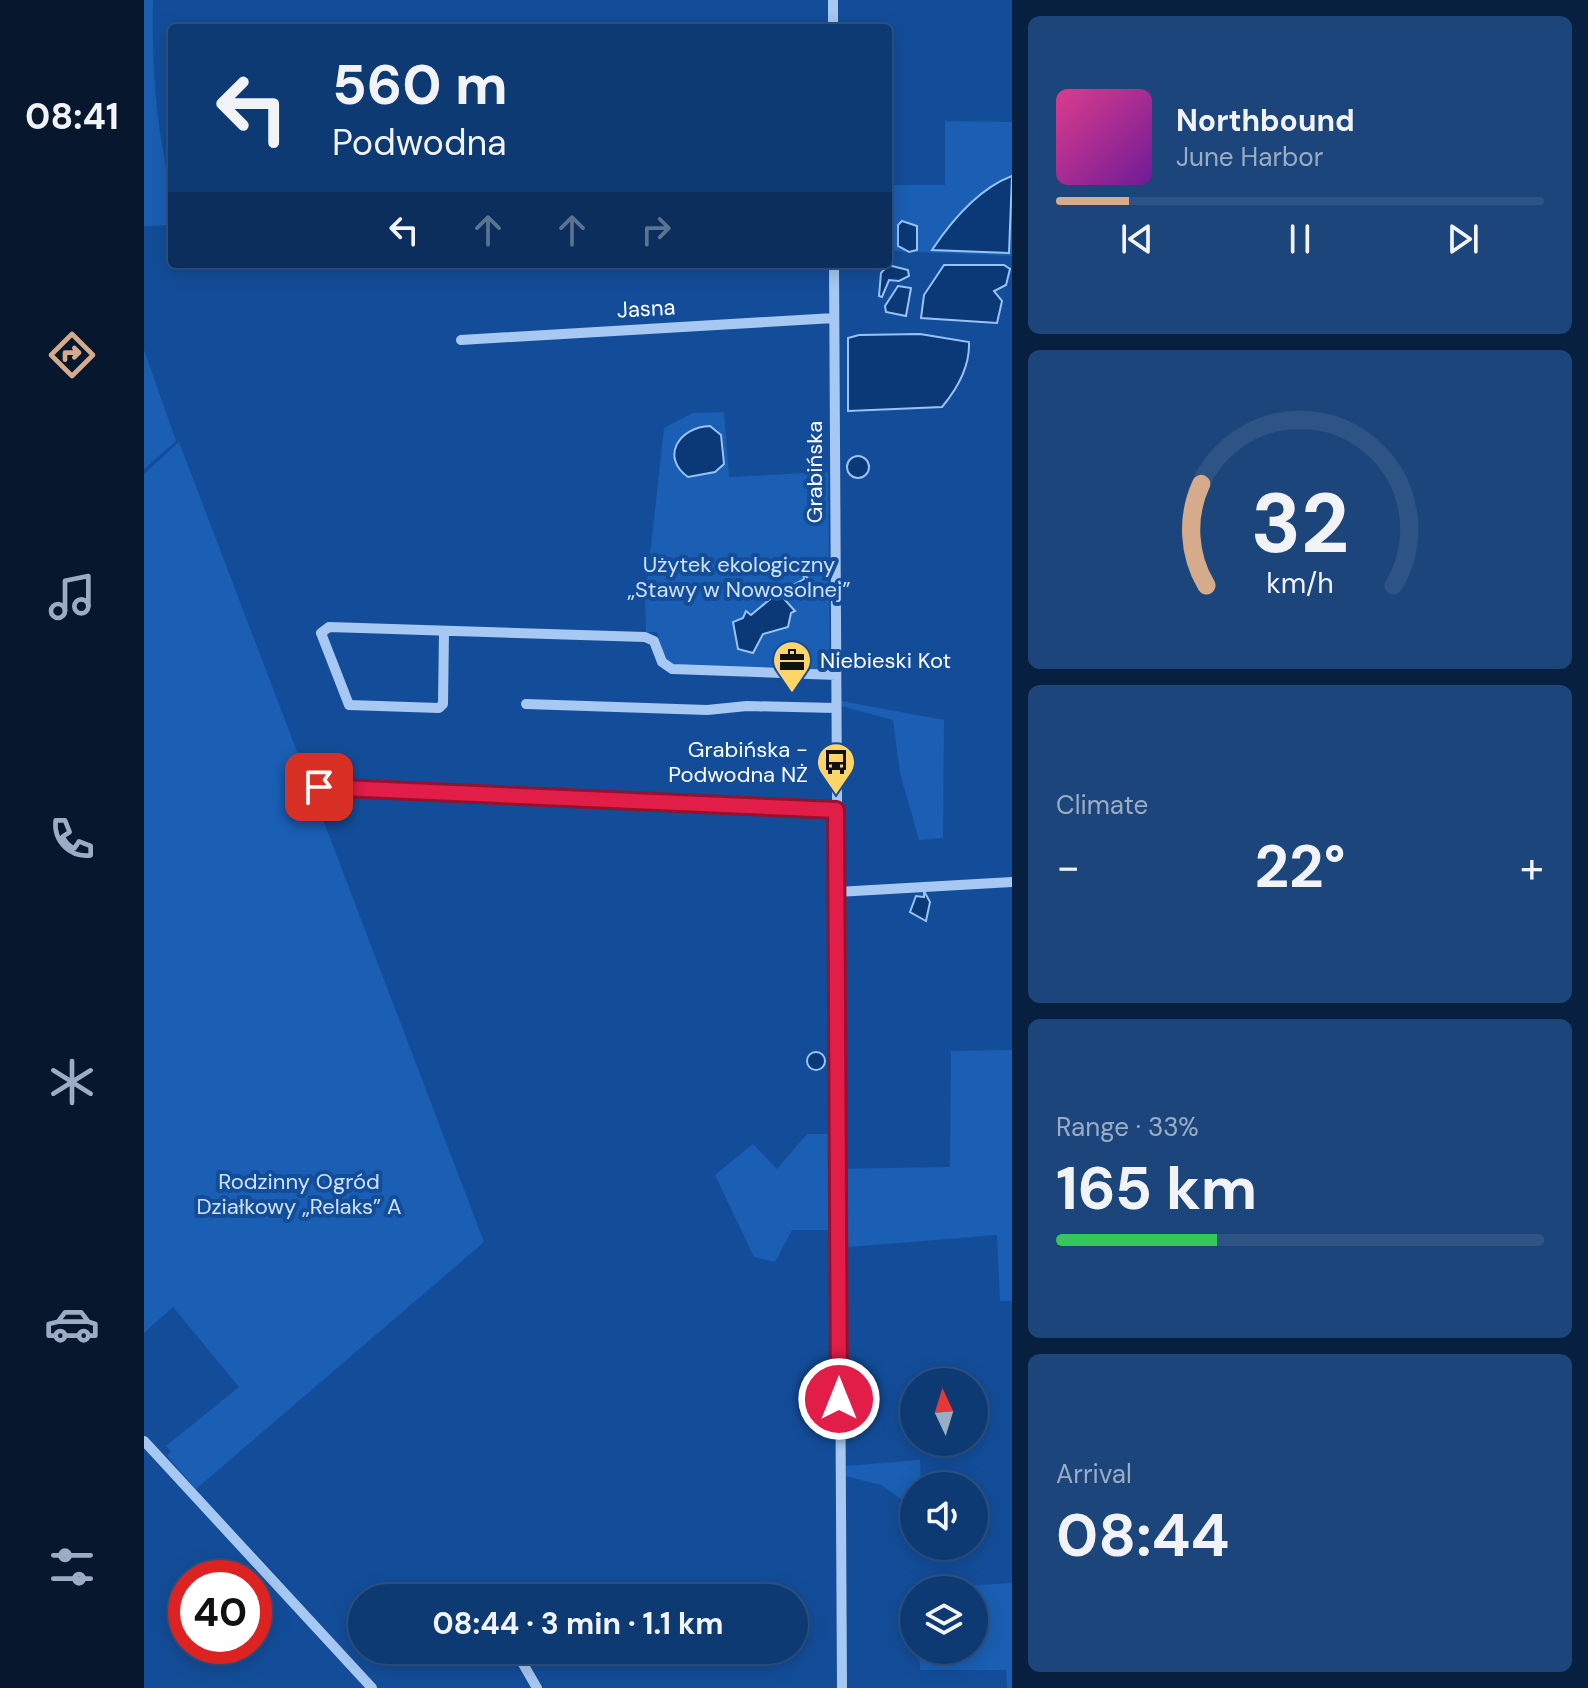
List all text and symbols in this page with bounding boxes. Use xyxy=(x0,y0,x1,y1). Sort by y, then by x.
text: 560 m xyxy=(332,48,508,121)
icon: left xyxy=(200,56,304,160)
text: 08:41 xyxy=(25,93,119,140)
text: Northbound xyxy=(1176,101,1355,140)
text: Podwodna xyxy=(332,119,507,166)
text: June Harbor xyxy=(1176,140,1323,174)
icon: left xyxy=(382,208,426,252)
icon: ahead xyxy=(466,208,510,252)
icon: ahead xyxy=(550,208,594,252)
icon: right xyxy=(634,208,678,252)
icon: previous xyxy=(1115,217,1159,261)
icon: pause xyxy=(1278,217,1322,261)
icon: next xyxy=(1441,217,1485,261)
street label: Jasna xyxy=(616,292,676,325)
icon: directions xyxy=(44,327,100,383)
street label: Grabińska xyxy=(800,421,829,523)
text: 32 xyxy=(1251,468,1349,577)
park label: Użytek ekologiczny „Stawy w Nowosolnej” xyxy=(627,550,851,604)
text: km/h xyxy=(1266,565,1334,602)
icon: music xyxy=(44,569,100,625)
office icon: Niebieski Kot xyxy=(771,639,813,694)
place label: Niebieski Kot xyxy=(820,646,951,675)
place label: Grabińska - Podwodna NŻ xyxy=(668,735,808,789)
bus stop icon: Grabińska - Podwodna NŻ xyxy=(815,741,857,796)
pin xyxy=(285,753,353,821)
icon: arrive xyxy=(297,765,341,809)
text: Climate xyxy=(1056,788,1148,822)
icon: phone xyxy=(44,811,100,867)
text: 22° xyxy=(1254,827,1346,906)
text: − xyxy=(1056,838,1080,896)
text: + xyxy=(1520,838,1544,896)
icon: climate xyxy=(44,1054,100,1110)
text: Range · 33% xyxy=(1056,1110,1199,1144)
text: 165 km xyxy=(1056,1149,1257,1228)
park label: Rodzinny Ogród Działkowy „Relaks” A xyxy=(196,1167,402,1221)
icon: car xyxy=(44,1296,100,1352)
position arrow xyxy=(797,1357,881,1441)
north arrow xyxy=(900,1368,988,1456)
map controls xyxy=(900,1368,988,1664)
text: Arrival xyxy=(1056,1457,1132,1491)
button: sound xyxy=(900,1472,988,1560)
text: 08:44 xyxy=(1056,1496,1229,1575)
icon: filters xyxy=(44,1539,100,1595)
speed limit sign: 40 xyxy=(168,1560,272,1664)
button: layers xyxy=(900,1576,988,1664)
text: 08:44 · 3 min · 1.1 km xyxy=(432,1604,724,1643)

